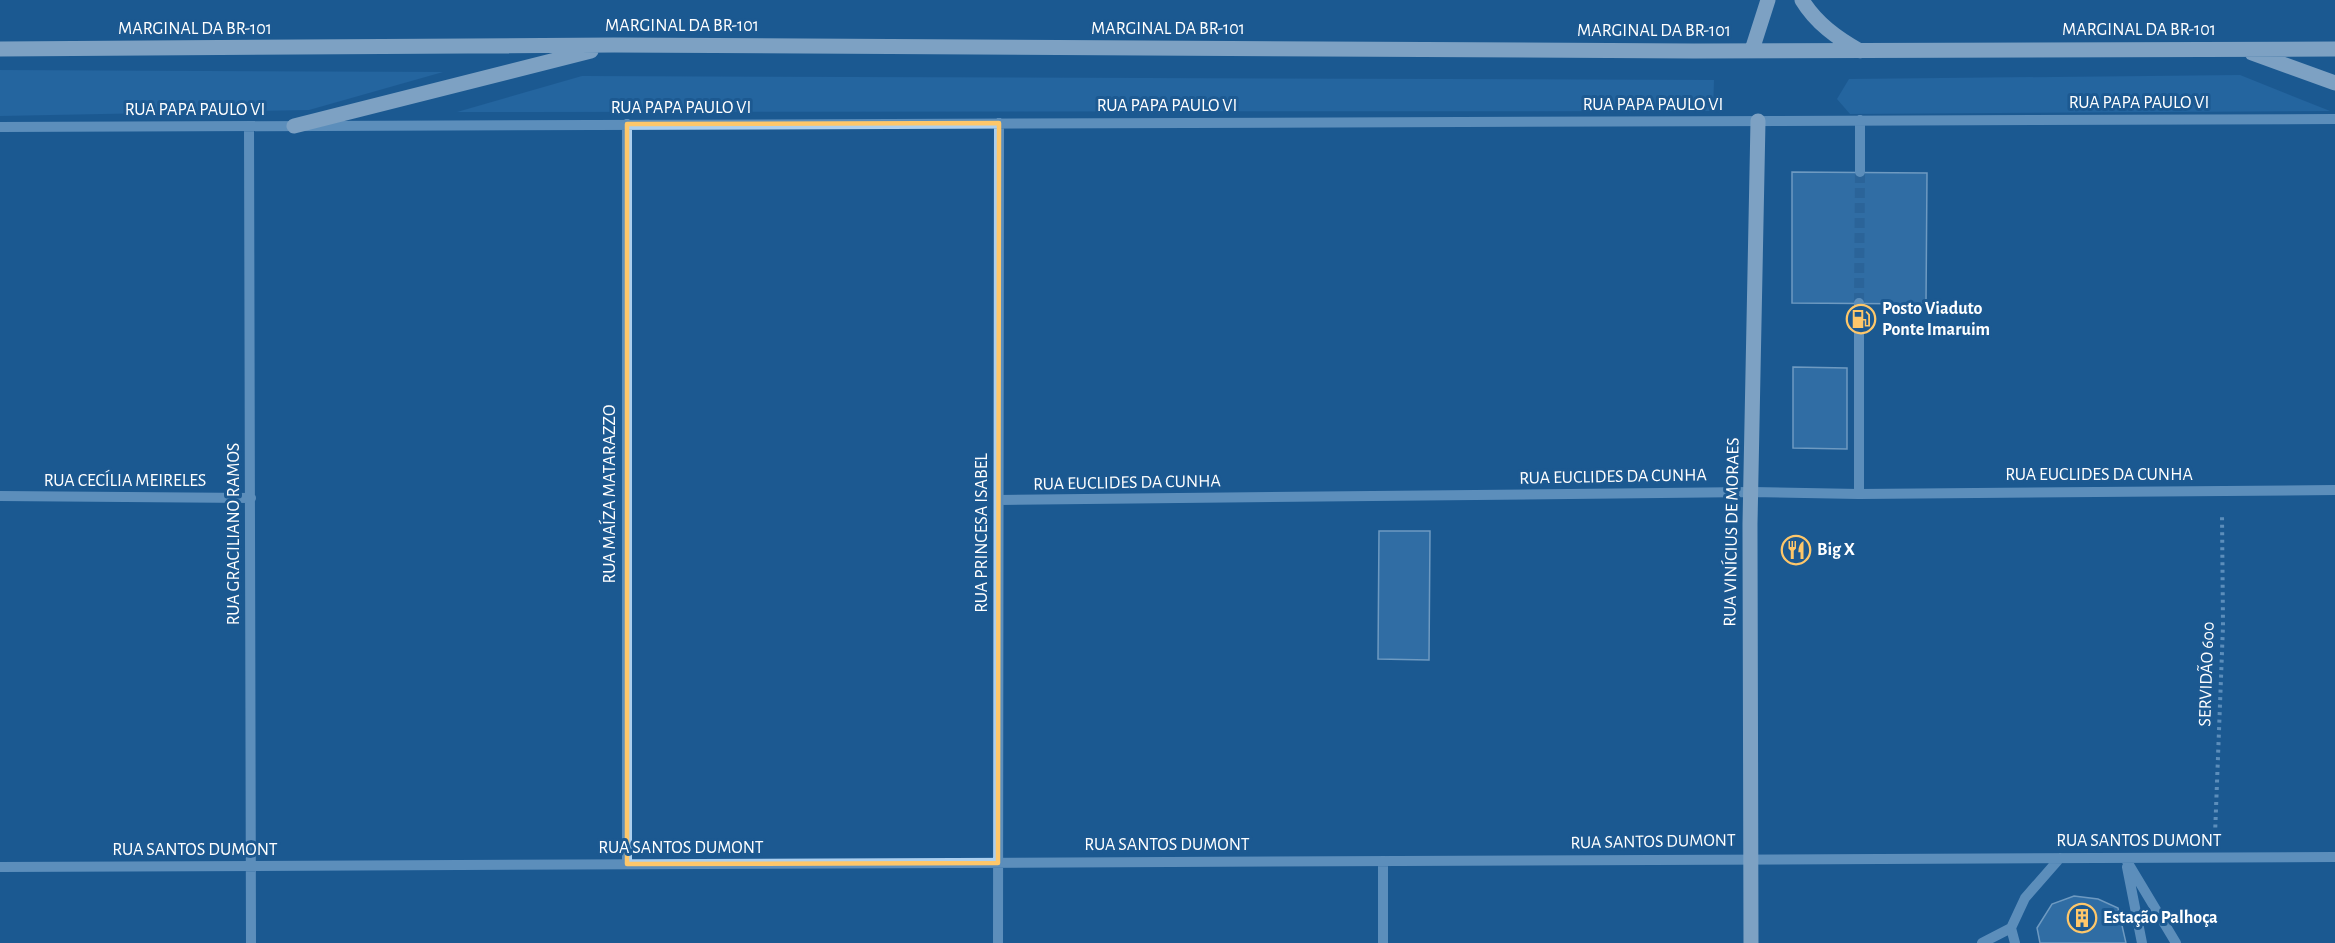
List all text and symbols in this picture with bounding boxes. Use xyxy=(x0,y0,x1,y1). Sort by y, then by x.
street label: MARGINAL DA BR-101 xyxy=(605,17,759,35)
street label: MARGINAL DA BR-101 xyxy=(118,20,272,38)
street label: MARGINAL DA BR-101 xyxy=(1091,20,1245,38)
street label: MARGINAL DA BR-101 xyxy=(2062,21,2216,39)
street label: MARGINAL DA BR-101 xyxy=(1577,22,1731,40)
street label: RUA PAPA PAULO VI xyxy=(2069,94,2209,112)
street label: RUA PAPA PAULO VI xyxy=(1583,96,1723,114)
street label: RUA PAPA PAULO VI xyxy=(1097,97,1237,115)
street label: RUA PAPA PAULO VI xyxy=(611,99,751,117)
street label: RUA PAPA PAULO VI xyxy=(125,101,265,119)
place label: Posto Viaduto Ponte Imaruim xyxy=(1882,300,1990,339)
fuel station icon: Posto Viaduto Ponte Imaruim xyxy=(1845,303,1877,335)
street label: RUA MAÍZA MATARAZZO xyxy=(598,405,619,583)
street label: RUA VINÍCIUS DE MORAES xyxy=(1718,437,1743,627)
street label: RUA GRACILIANO RAMOS xyxy=(225,443,243,625)
street label: RUA PRINCESA ISABEL xyxy=(973,453,991,613)
street label: RUA EUCLIDES DA CUNHA xyxy=(1519,466,1708,488)
street label: RUA EUCLIDES DA CUNHA xyxy=(2005,466,2193,484)
street label: RUA CECÍLIA MEIRELES xyxy=(44,469,206,490)
street label: RUA EUCLIDES DA CUNHA xyxy=(1033,472,1222,494)
restaurant icon: Big X xyxy=(1780,534,1812,566)
place label: Big X xyxy=(1817,541,1855,559)
street label: SERVIDÃO 600 xyxy=(2193,621,2218,727)
street label: RUA SANTOS DUMONT xyxy=(1570,832,1736,852)
street label: RUA SANTOS DUMONT xyxy=(2056,832,2222,850)
street label: RUA SANTOS DUMONT xyxy=(1084,836,1250,854)
street label: RUA SANTOS DUMONT xyxy=(598,839,764,857)
street label: RUA SANTOS DUMONT xyxy=(112,841,278,859)
building icon: Estação Palhoça xyxy=(2066,902,2098,934)
place label: Estação Palhoça xyxy=(2103,909,2218,927)

